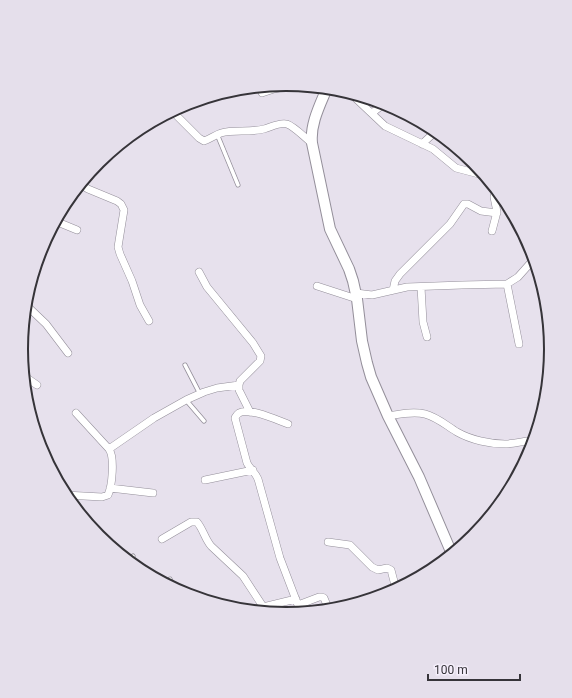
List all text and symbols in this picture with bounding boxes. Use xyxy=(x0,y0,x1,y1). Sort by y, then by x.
scale bar xyxy=(428,656,520,682)
text: 100 m xyxy=(434,663,468,677)

